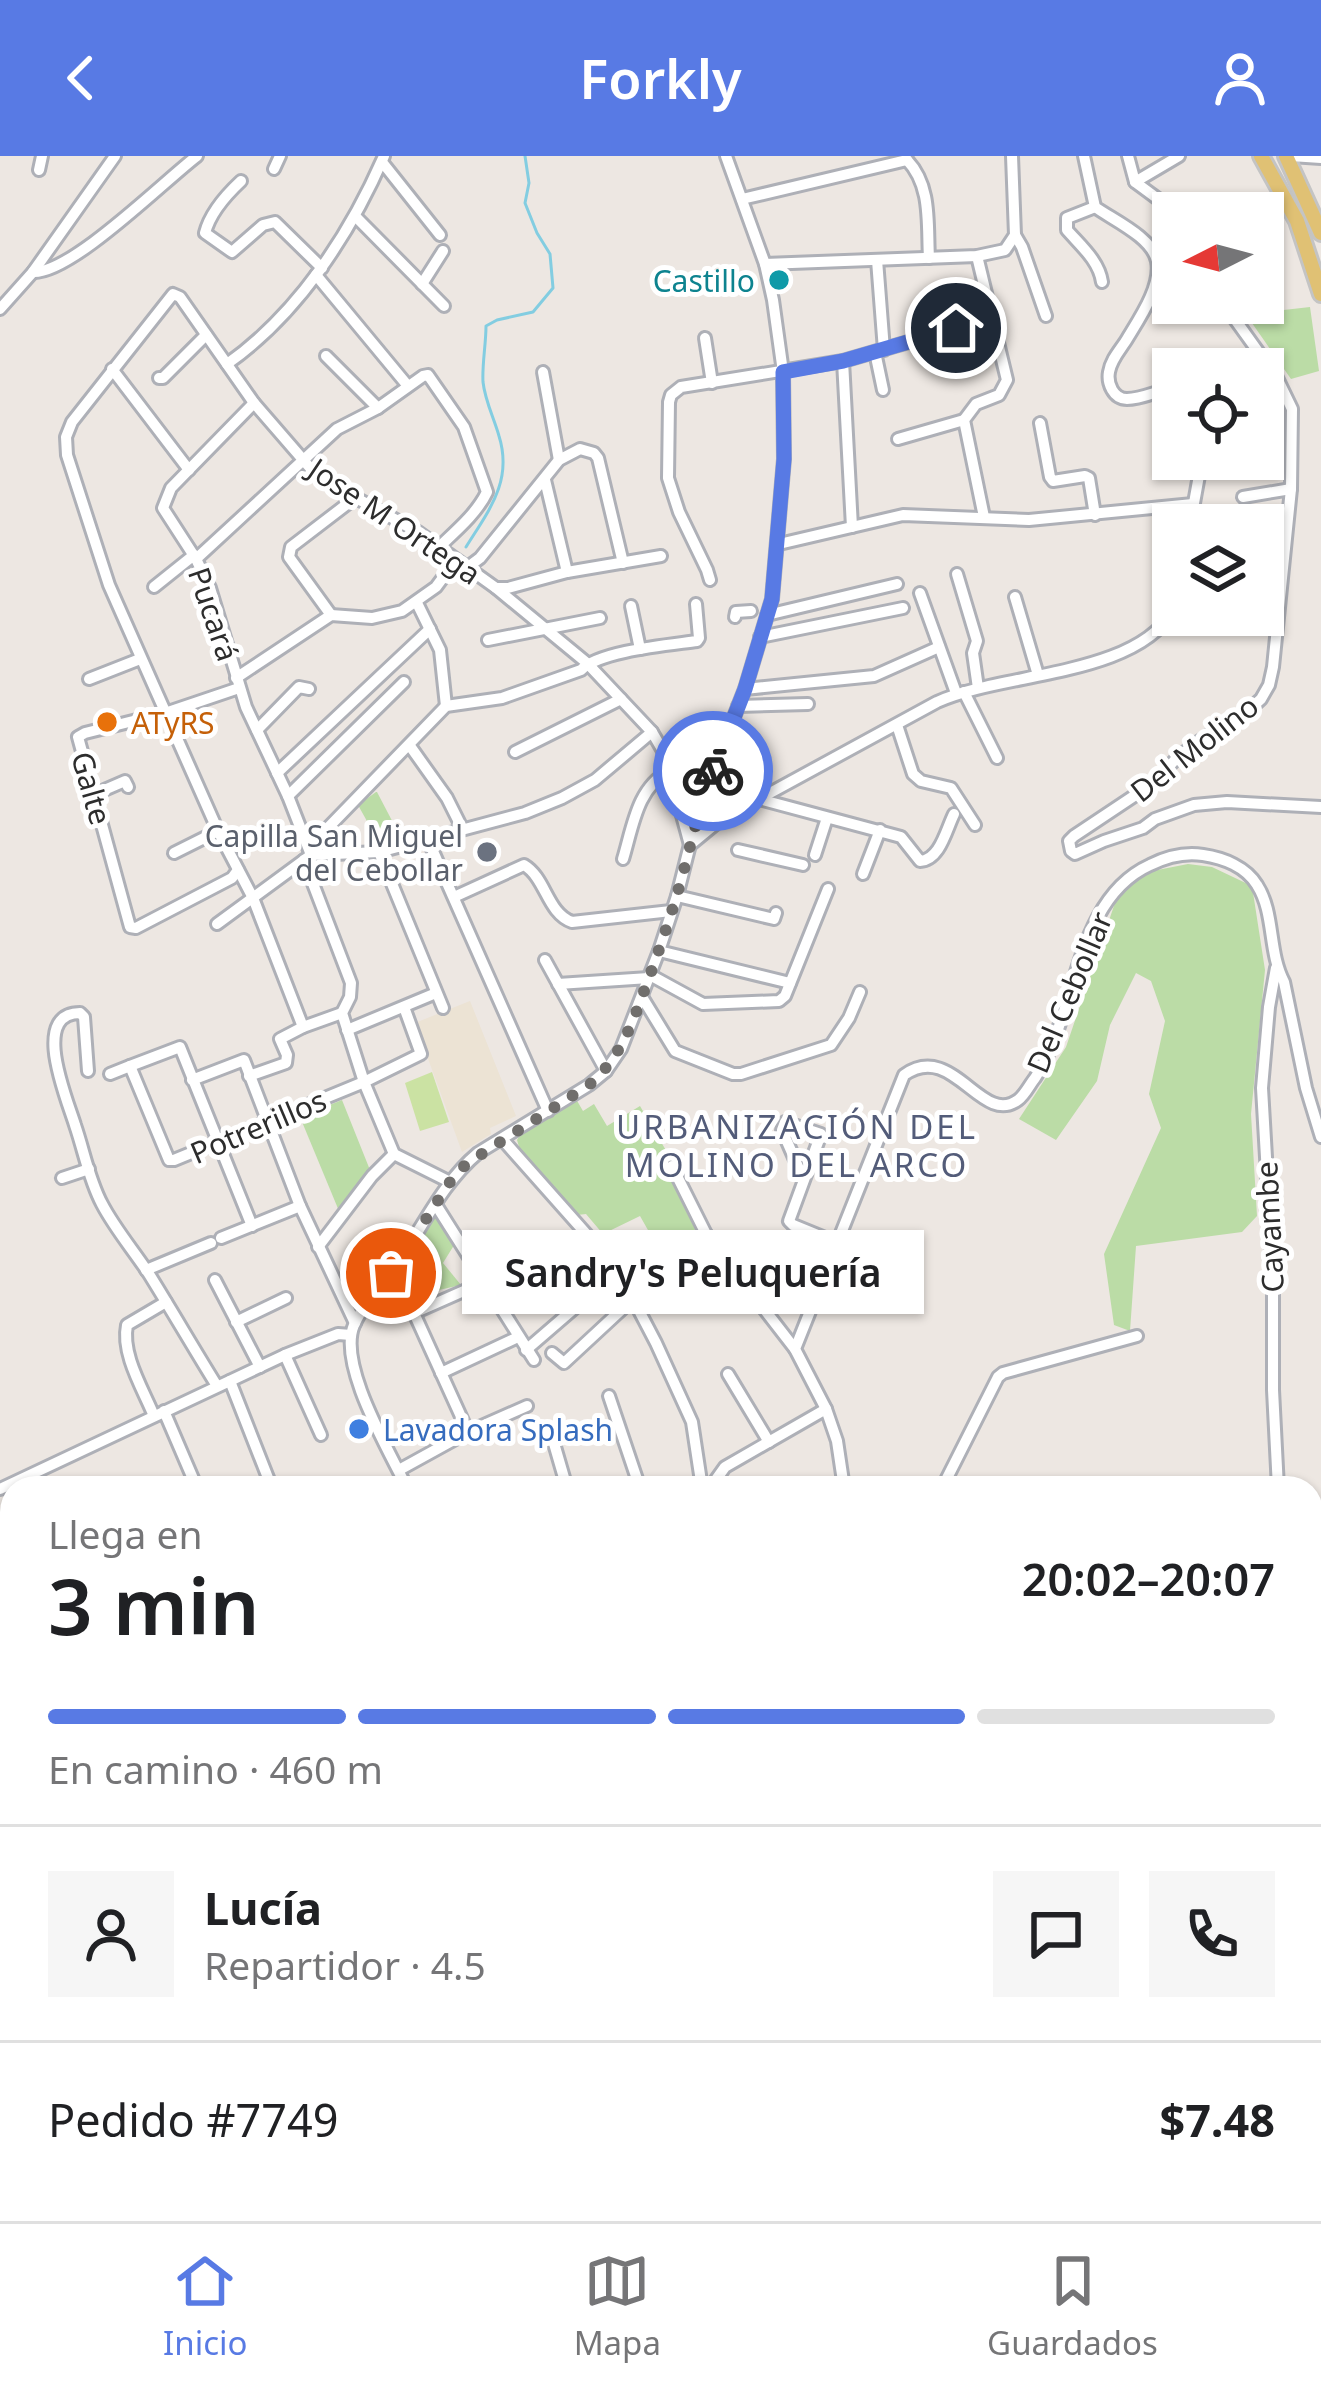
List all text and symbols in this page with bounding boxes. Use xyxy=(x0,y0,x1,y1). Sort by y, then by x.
text: Forkly xyxy=(579,41,742,115)
icon: back xyxy=(48,45,114,111)
icon: person xyxy=(1207,45,1273,111)
north arrow xyxy=(1152,192,1284,324)
map controls xyxy=(1152,192,1284,636)
place label: Castillo xyxy=(653,260,755,301)
marker: Castillo xyxy=(766,267,792,293)
pin xyxy=(905,277,1007,379)
icon: home xyxy=(923,295,989,361)
button: locate xyxy=(1152,348,1284,480)
street label: Jose M Ortega xyxy=(298,447,489,594)
button: layers xyxy=(1152,504,1284,636)
street label: Pucará xyxy=(179,562,249,666)
street label: Del Molino xyxy=(1122,685,1266,811)
place label: ATyRS xyxy=(131,702,215,743)
marker: ATyRS xyxy=(94,709,120,735)
courier xyxy=(653,711,773,831)
icon: bike xyxy=(680,738,746,804)
street label: Galte xyxy=(62,747,122,829)
place label: Capilla San Miguel del Cebollar xyxy=(205,815,463,890)
marker: Capilla San Miguel del Cebollar xyxy=(474,839,500,865)
street label: Del Cebollar xyxy=(1017,905,1121,1079)
street label: Potrerillos xyxy=(184,1079,332,1173)
district label: URBANIZACIÓN DEL MOLINO DEL ARCO xyxy=(616,1104,978,1187)
street label: Cayambe xyxy=(1245,1160,1293,1294)
pin xyxy=(340,1222,442,1324)
callout: Sandry's Peluquería xyxy=(463,1231,925,1315)
icon: bag xyxy=(358,1240,424,1306)
text: Sandry's Peluquería xyxy=(505,1245,881,1298)
place label: Lavadora Splash xyxy=(383,1409,613,1450)
marker: Lavadora Splash xyxy=(346,1416,372,1442)
text: Llega en xyxy=(48,1507,203,1560)
text: 20:02–20:07 xyxy=(1022,1548,1275,1609)
text: 3 min xyxy=(48,1552,260,1658)
text: En camino · 460 m xyxy=(48,1742,383,1795)
button: person xyxy=(48,1871,174,1997)
button: chat xyxy=(993,1871,1119,1997)
button: phone xyxy=(1149,1871,1275,1997)
text: Lucía xyxy=(204,1877,322,1938)
text: Repartidor · 4.5 xyxy=(204,1938,486,1991)
text: Pedido #7749 xyxy=(48,2089,339,2150)
text: $7.48 xyxy=(1159,2089,1275,2150)
tab: Inicio xyxy=(163,2248,248,2365)
tab: Mapa xyxy=(574,2248,661,2365)
tab: Guardados xyxy=(987,2248,1158,2365)

